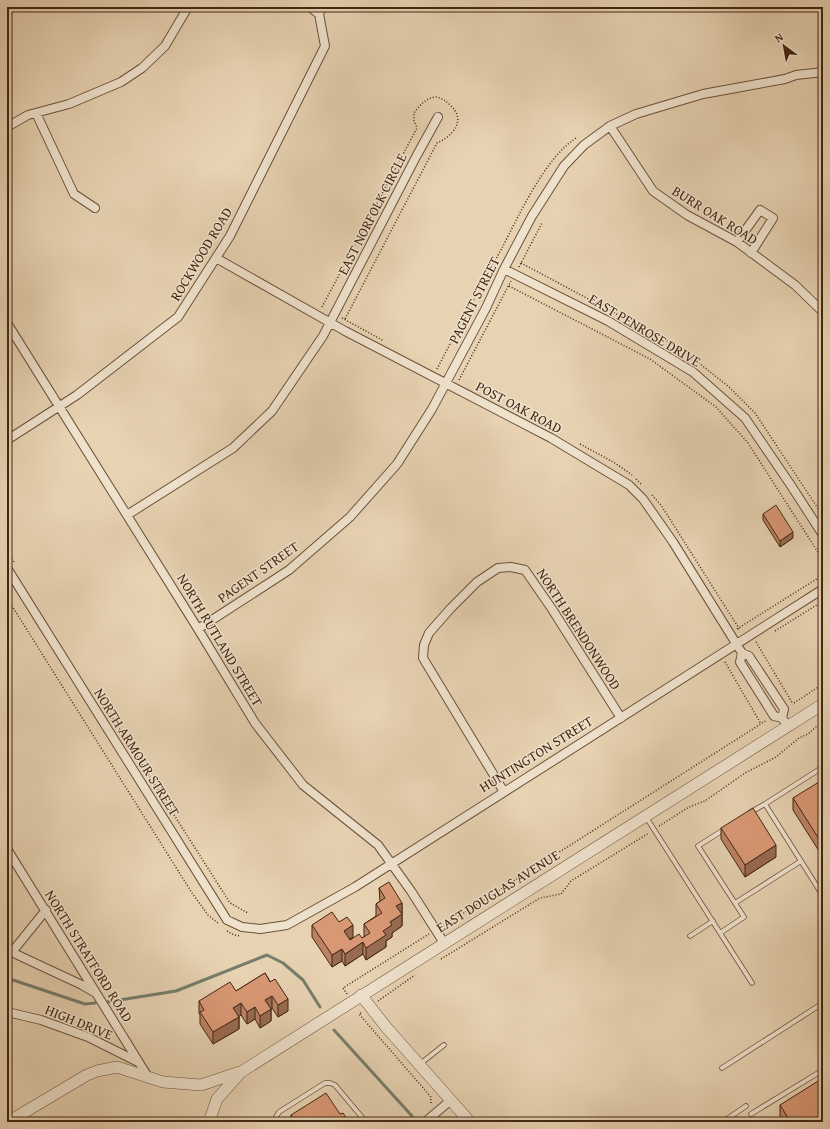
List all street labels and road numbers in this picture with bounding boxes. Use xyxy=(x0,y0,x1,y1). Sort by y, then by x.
street label: EAST NORFOLK CIRCLE xyxy=(333,150,411,278)
street label: BURR OAK ROAD xyxy=(668,181,762,249)
street label: ROCKWOOD ROAD xyxy=(165,203,237,305)
street label: PAGENT STREET xyxy=(443,253,505,347)
street label: EAST PENROSE DRIVE xyxy=(585,289,705,371)
street label: POST OAK ROAD xyxy=(472,376,566,438)
street label: PAGENT STREET xyxy=(213,536,303,607)
street label: NORTH BRENDONWOOD xyxy=(532,564,626,694)
street label: NORTH RUTLAND STREET xyxy=(172,570,268,710)
street label: NORTH ARMOUR STREET xyxy=(89,684,185,820)
street label: HUNTINGTON STREET xyxy=(475,711,597,797)
street label: EAST DOUGLAS AVENUE xyxy=(432,845,564,937)
street label: NORTH STRATFORD ROAD xyxy=(40,886,138,1026)
street label: HIGH DRIVE xyxy=(42,999,116,1045)

